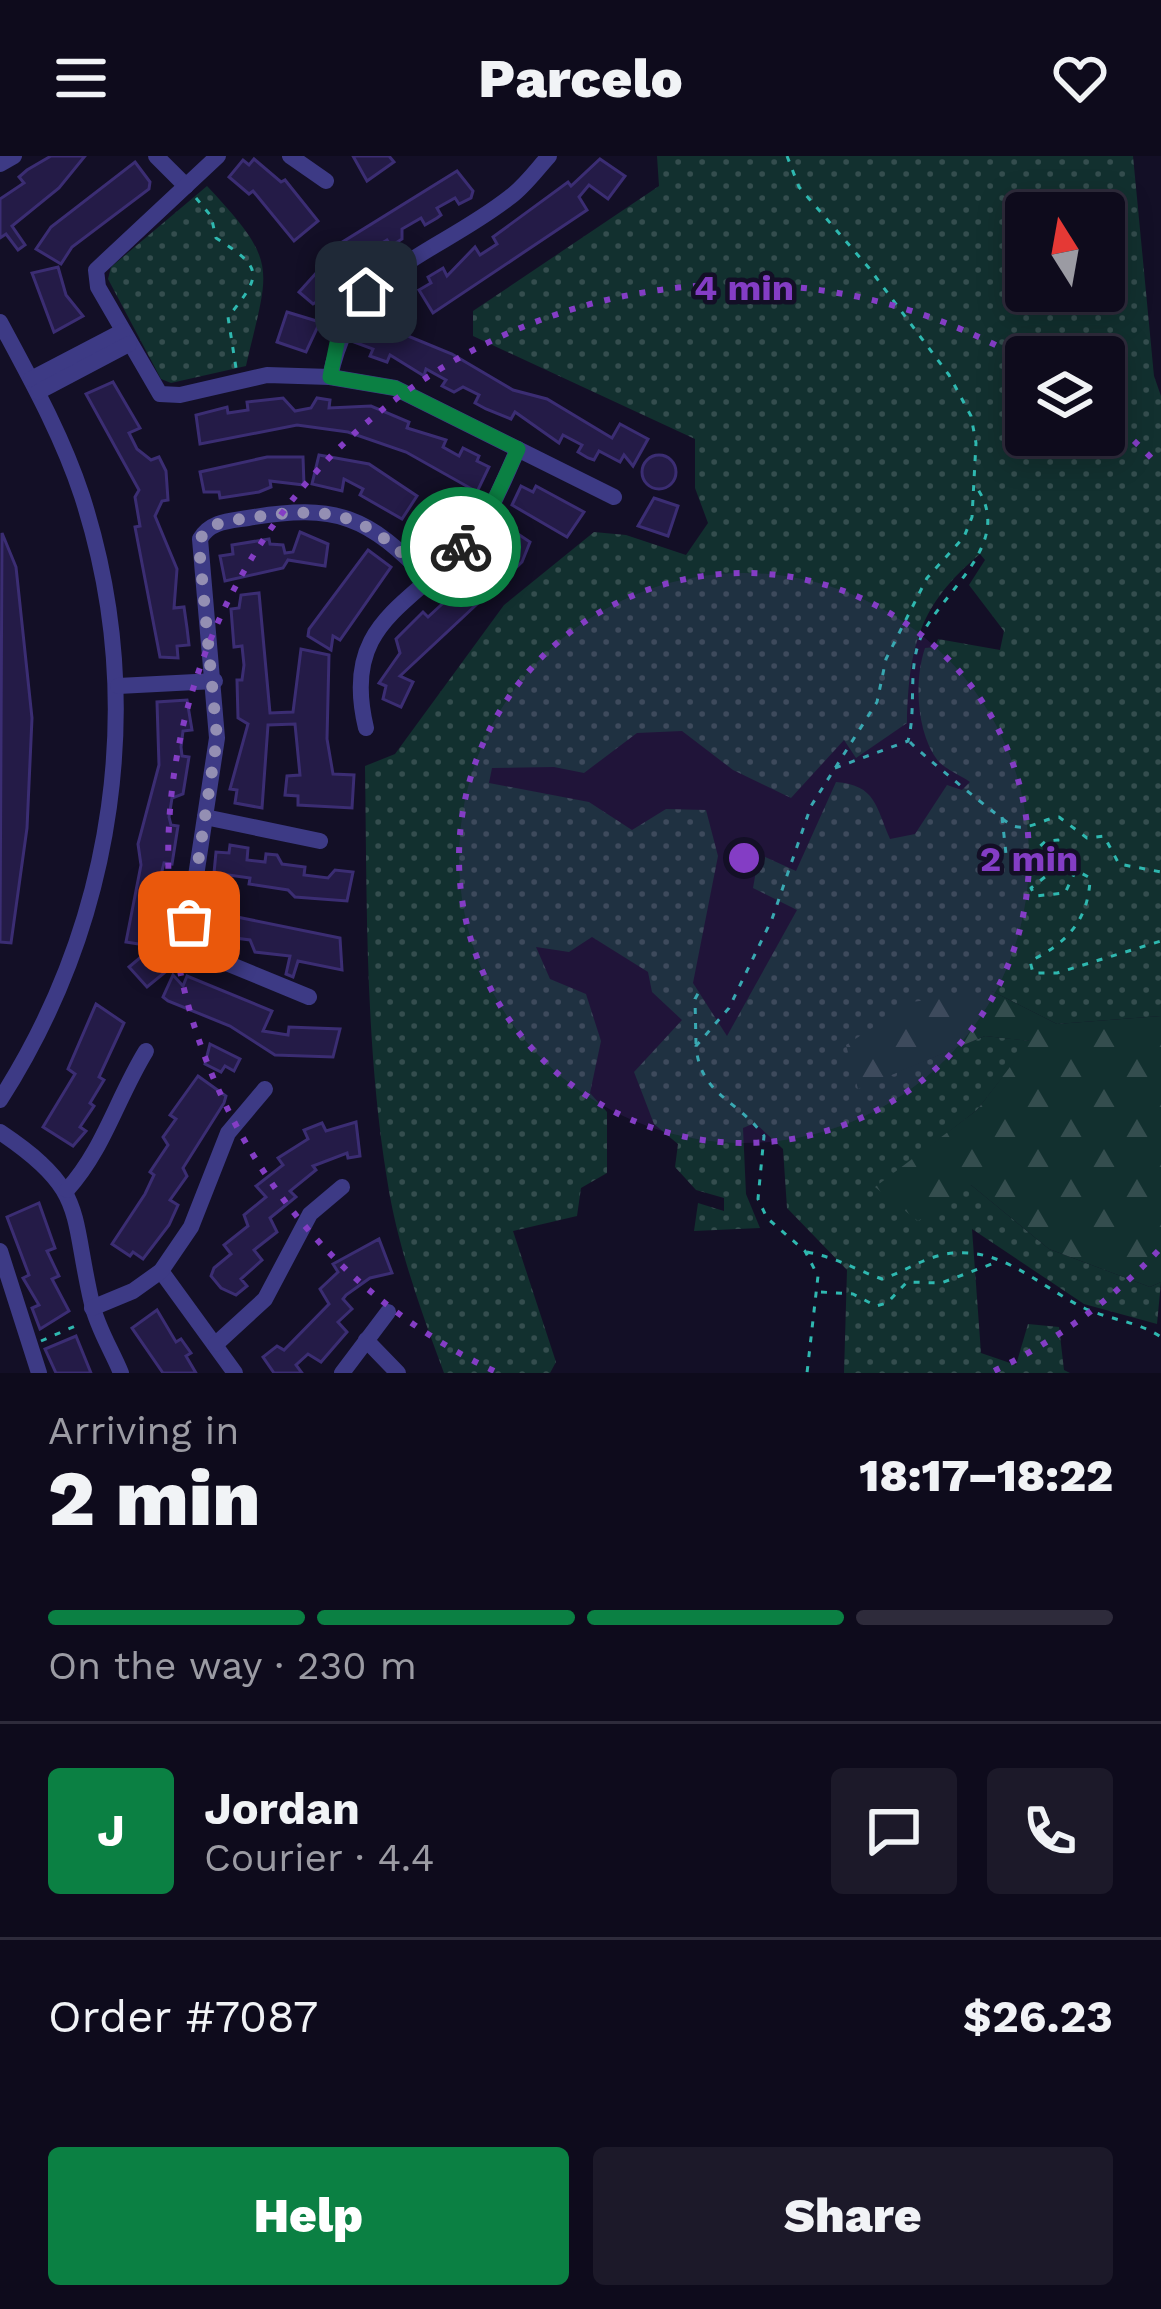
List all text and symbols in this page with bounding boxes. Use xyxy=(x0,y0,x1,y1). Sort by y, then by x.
icon: menu xyxy=(48,45,114,111)
icon: heart xyxy=(1047,45,1113,111)
text: Parcelo xyxy=(478,47,683,110)
north arrow xyxy=(1005,192,1125,312)
map controls xyxy=(1005,192,1125,456)
pin xyxy=(315,241,417,343)
icon: home xyxy=(333,259,399,325)
text: 4 min xyxy=(694,267,794,309)
button: layers xyxy=(1005,336,1125,456)
courier xyxy=(401,487,521,607)
icon: bike xyxy=(428,514,494,580)
centre of rings xyxy=(723,837,765,879)
text: 2 min xyxy=(980,838,1078,880)
pin xyxy=(138,871,240,973)
icon: bag xyxy=(156,889,222,955)
text: Arriving in xyxy=(48,1408,239,1453)
text: 18:17–18:22 xyxy=(859,1449,1113,1502)
text: 2 min xyxy=(48,1452,261,1544)
text: On the way · 230 m xyxy=(48,1643,417,1688)
button: chat xyxy=(831,1768,957,1894)
button: phone xyxy=(987,1768,1113,1894)
text: Jordan xyxy=(204,1782,360,1835)
text: J xyxy=(97,1804,125,1857)
text: Courier · 4.4 xyxy=(204,1835,435,1880)
text: Order #7087 xyxy=(48,1990,318,2043)
text: $26.23 xyxy=(963,1990,1113,2043)
button: Help xyxy=(48,2147,569,2285)
button: Share xyxy=(593,2147,1113,2285)

